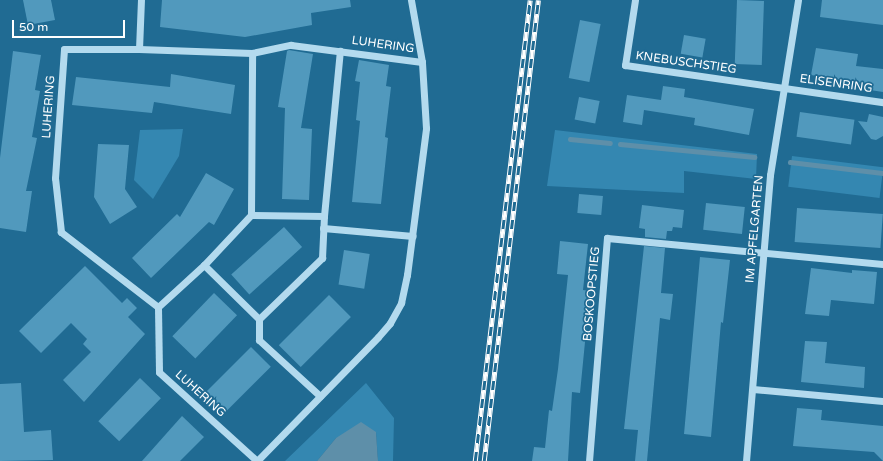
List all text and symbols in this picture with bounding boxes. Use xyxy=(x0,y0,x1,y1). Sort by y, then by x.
scale bar xyxy=(14,12,127,38)
text: 50 m xyxy=(19,20,48,34)
street label: LUHERING xyxy=(351,33,415,57)
street label: KNEBUSCHSTIEG xyxy=(635,49,737,77)
street label: ELISENRING xyxy=(799,72,873,96)
street label: LUHERING xyxy=(40,75,58,139)
street label: IM APFELGARTEN xyxy=(743,174,767,284)
street label: BOSKOOPSTIEG xyxy=(581,246,603,342)
street label: LUHERING xyxy=(172,368,228,420)

